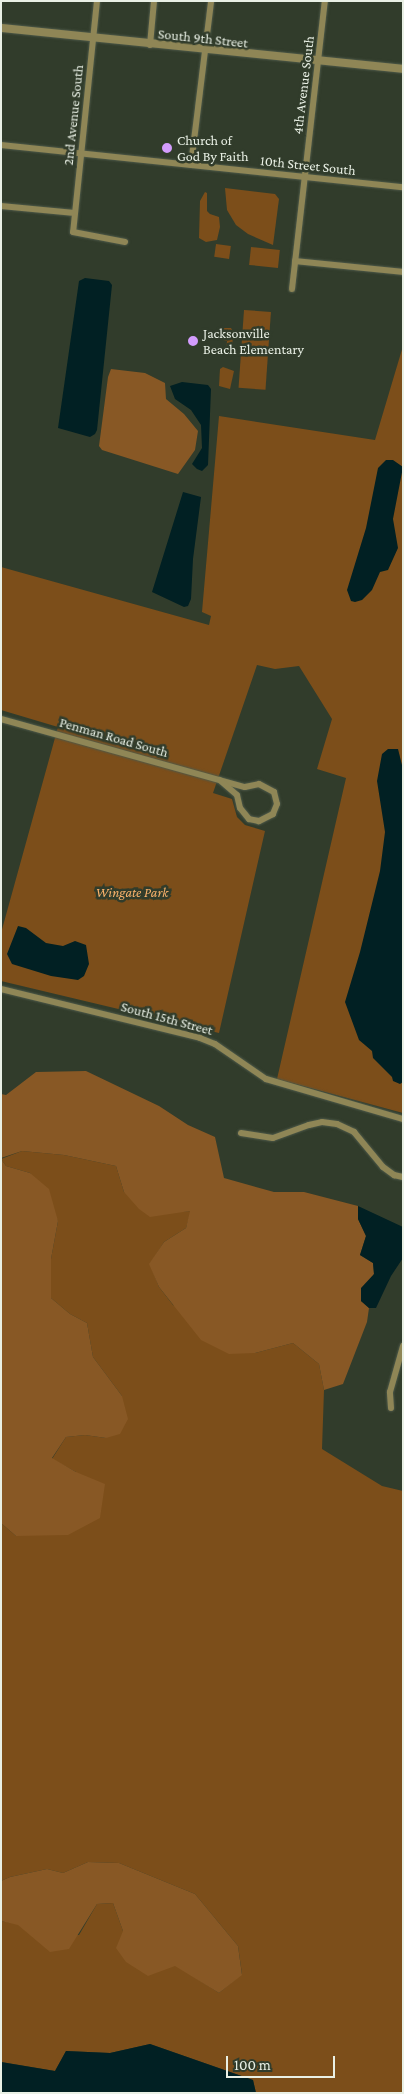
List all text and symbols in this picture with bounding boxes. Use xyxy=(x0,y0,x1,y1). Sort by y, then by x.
street label: South 9th Street xyxy=(157,25,249,51)
street label: 4th Avenue South xyxy=(289,35,317,135)
street label: 2nd Avenue South xyxy=(59,64,87,166)
place label: Church of God By Faith xyxy=(177,132,248,164)
marker: Church of God By Faith xyxy=(161,142,173,154)
street label: 10th Street South xyxy=(259,152,357,178)
place label: Jacksonville Beach Elementary xyxy=(203,325,304,358)
marker: Jacksonville Beach Elementary xyxy=(187,335,199,347)
street label: Penman Road South xyxy=(58,713,170,761)
park label: Wingate Park xyxy=(96,884,168,900)
street label: South 15th Street xyxy=(119,998,215,1038)
scale bar xyxy=(229,2046,338,2078)
text: 100 m xyxy=(234,2057,271,2073)

